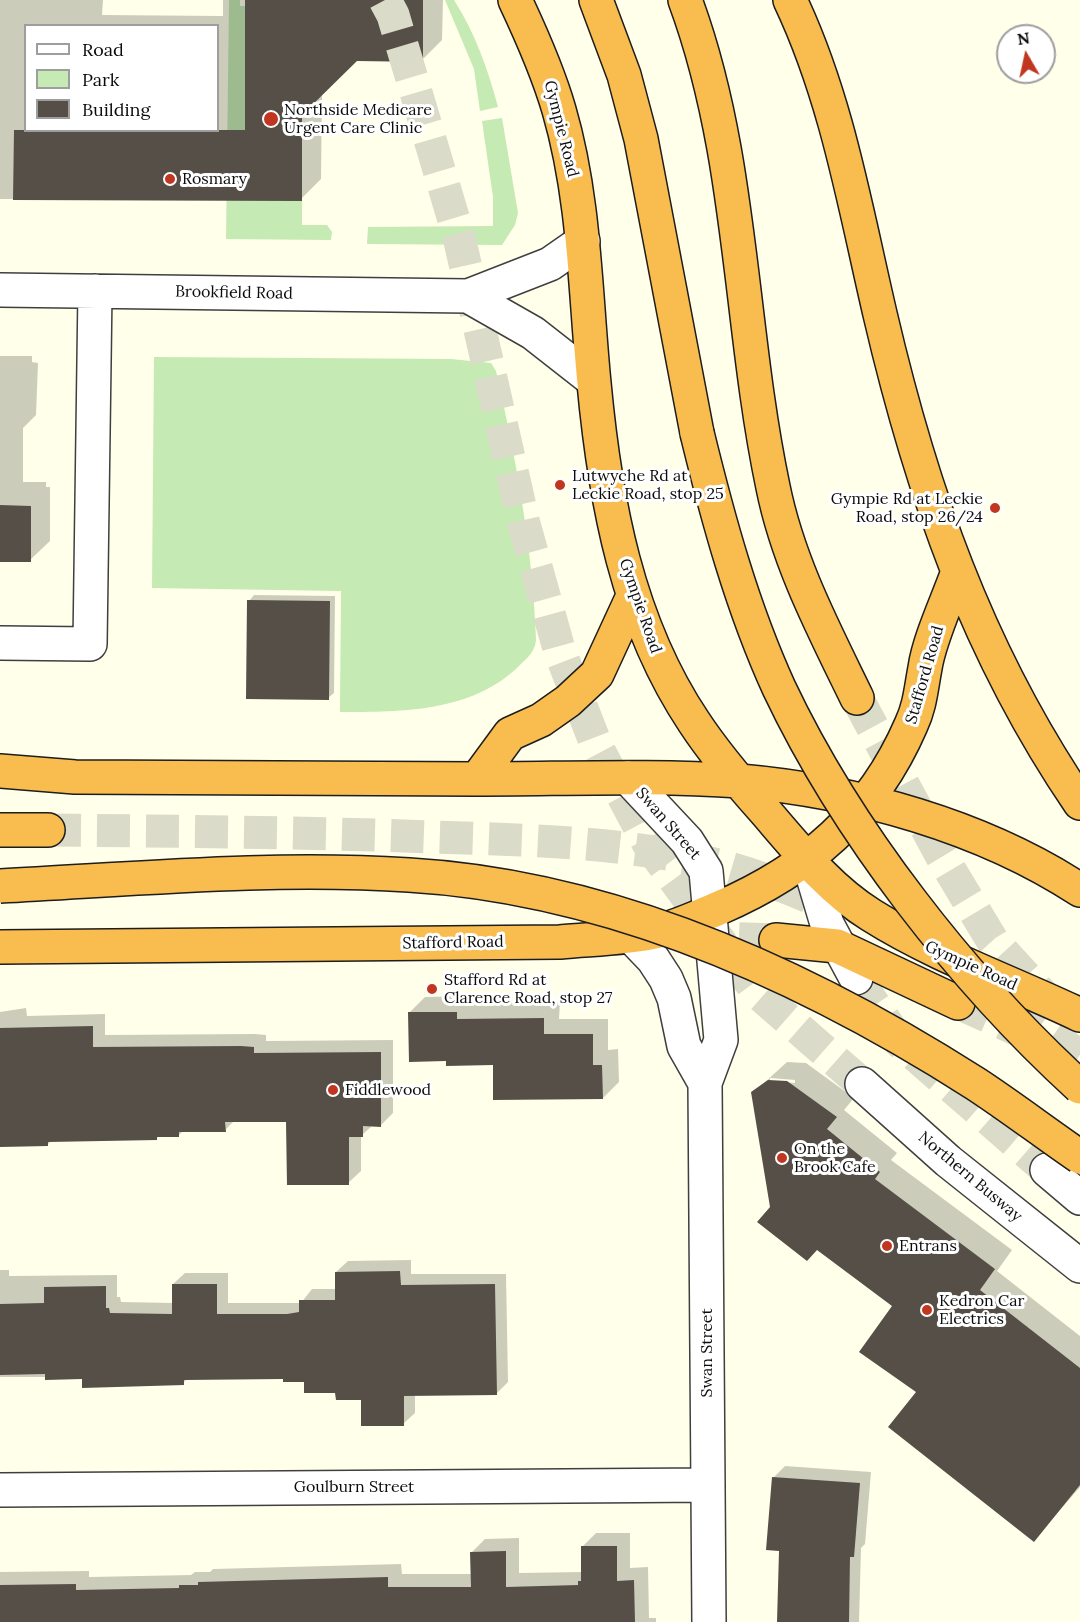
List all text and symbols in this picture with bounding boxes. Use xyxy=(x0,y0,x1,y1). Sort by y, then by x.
legend xyxy=(24,24,219,132)
north arrow xyxy=(996,24,1056,84)
text: N xyxy=(1016,27,1031,49)
text: Road xyxy=(82,38,124,61)
text: Park xyxy=(82,68,119,91)
street label: Gympie Road xyxy=(540,79,582,179)
text: Building xyxy=(82,98,150,121)
place label: Northside Medicare Urgent Care Clinic xyxy=(284,100,432,138)
marker: Northside Medicare Urgent Care Clinic xyxy=(262,110,280,128)
place label: Rosmary xyxy=(182,169,247,189)
marker: Rosmary xyxy=(163,172,177,186)
street label: Brookfield Road xyxy=(175,282,293,304)
place label: Lutwyche Rd at Leckie Road, stop 25 xyxy=(572,466,724,504)
marker: Lutwyche Rd at Leckie Road, stop 25 xyxy=(553,478,567,492)
place label: Gympie Rd at Leckie Road, stop 26/24 xyxy=(831,489,983,527)
marker: Gympie Rd at Leckie Road, stop 26/24 xyxy=(988,501,1002,515)
street label: Gympie Road xyxy=(615,556,665,656)
street label: Stafford Road xyxy=(902,624,948,726)
street label: Swan Street xyxy=(631,784,705,864)
street label: Stafford Road xyxy=(402,933,504,953)
street label: Gympie Road xyxy=(922,937,1020,995)
place label: Stafford Rd at Clarence Road, stop 27 xyxy=(444,970,612,1008)
marker: Stafford Rd at Clarence Road, stop 27 xyxy=(425,982,439,996)
place label: Fiddlewood xyxy=(345,1080,431,1100)
marker: Fiddlewood xyxy=(326,1083,340,1097)
street label: Northern Busway xyxy=(914,1128,1026,1226)
place label: On the Brook Cafe xyxy=(794,1139,876,1177)
marker: On the Brook Cafe xyxy=(775,1151,789,1165)
place label: Entrans xyxy=(899,1236,957,1256)
marker: Entrans xyxy=(880,1239,894,1253)
place label: Kedron Car Electrics xyxy=(939,1291,1024,1329)
marker: Kedron Car Electrics xyxy=(920,1303,934,1317)
street label: Swan Street xyxy=(697,1308,717,1398)
street label: Goulburn Street xyxy=(294,1477,414,1497)

